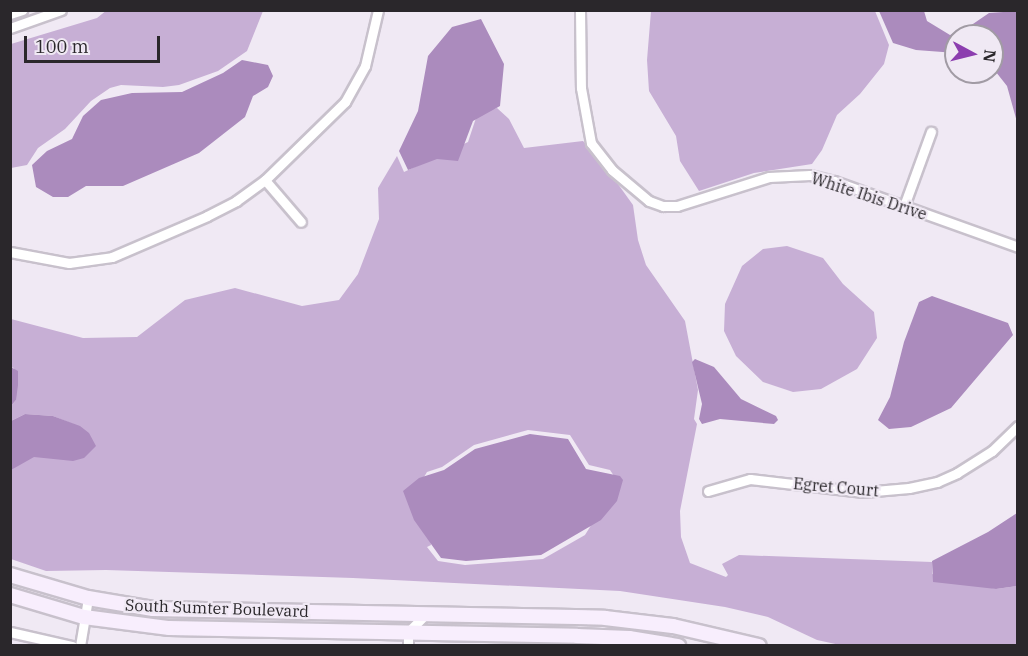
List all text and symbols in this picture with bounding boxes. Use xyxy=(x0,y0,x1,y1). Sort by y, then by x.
scale bar xyxy=(27,24,164,62)
north arrow xyxy=(944,24,1004,84)
text: 100 m xyxy=(35,35,89,58)
text: N xyxy=(979,48,1001,63)
street label: White Ibis Drive xyxy=(809,168,929,224)
street label: Egret Court xyxy=(792,474,880,500)
street label: South Sumter Boulevard xyxy=(125,595,309,621)

